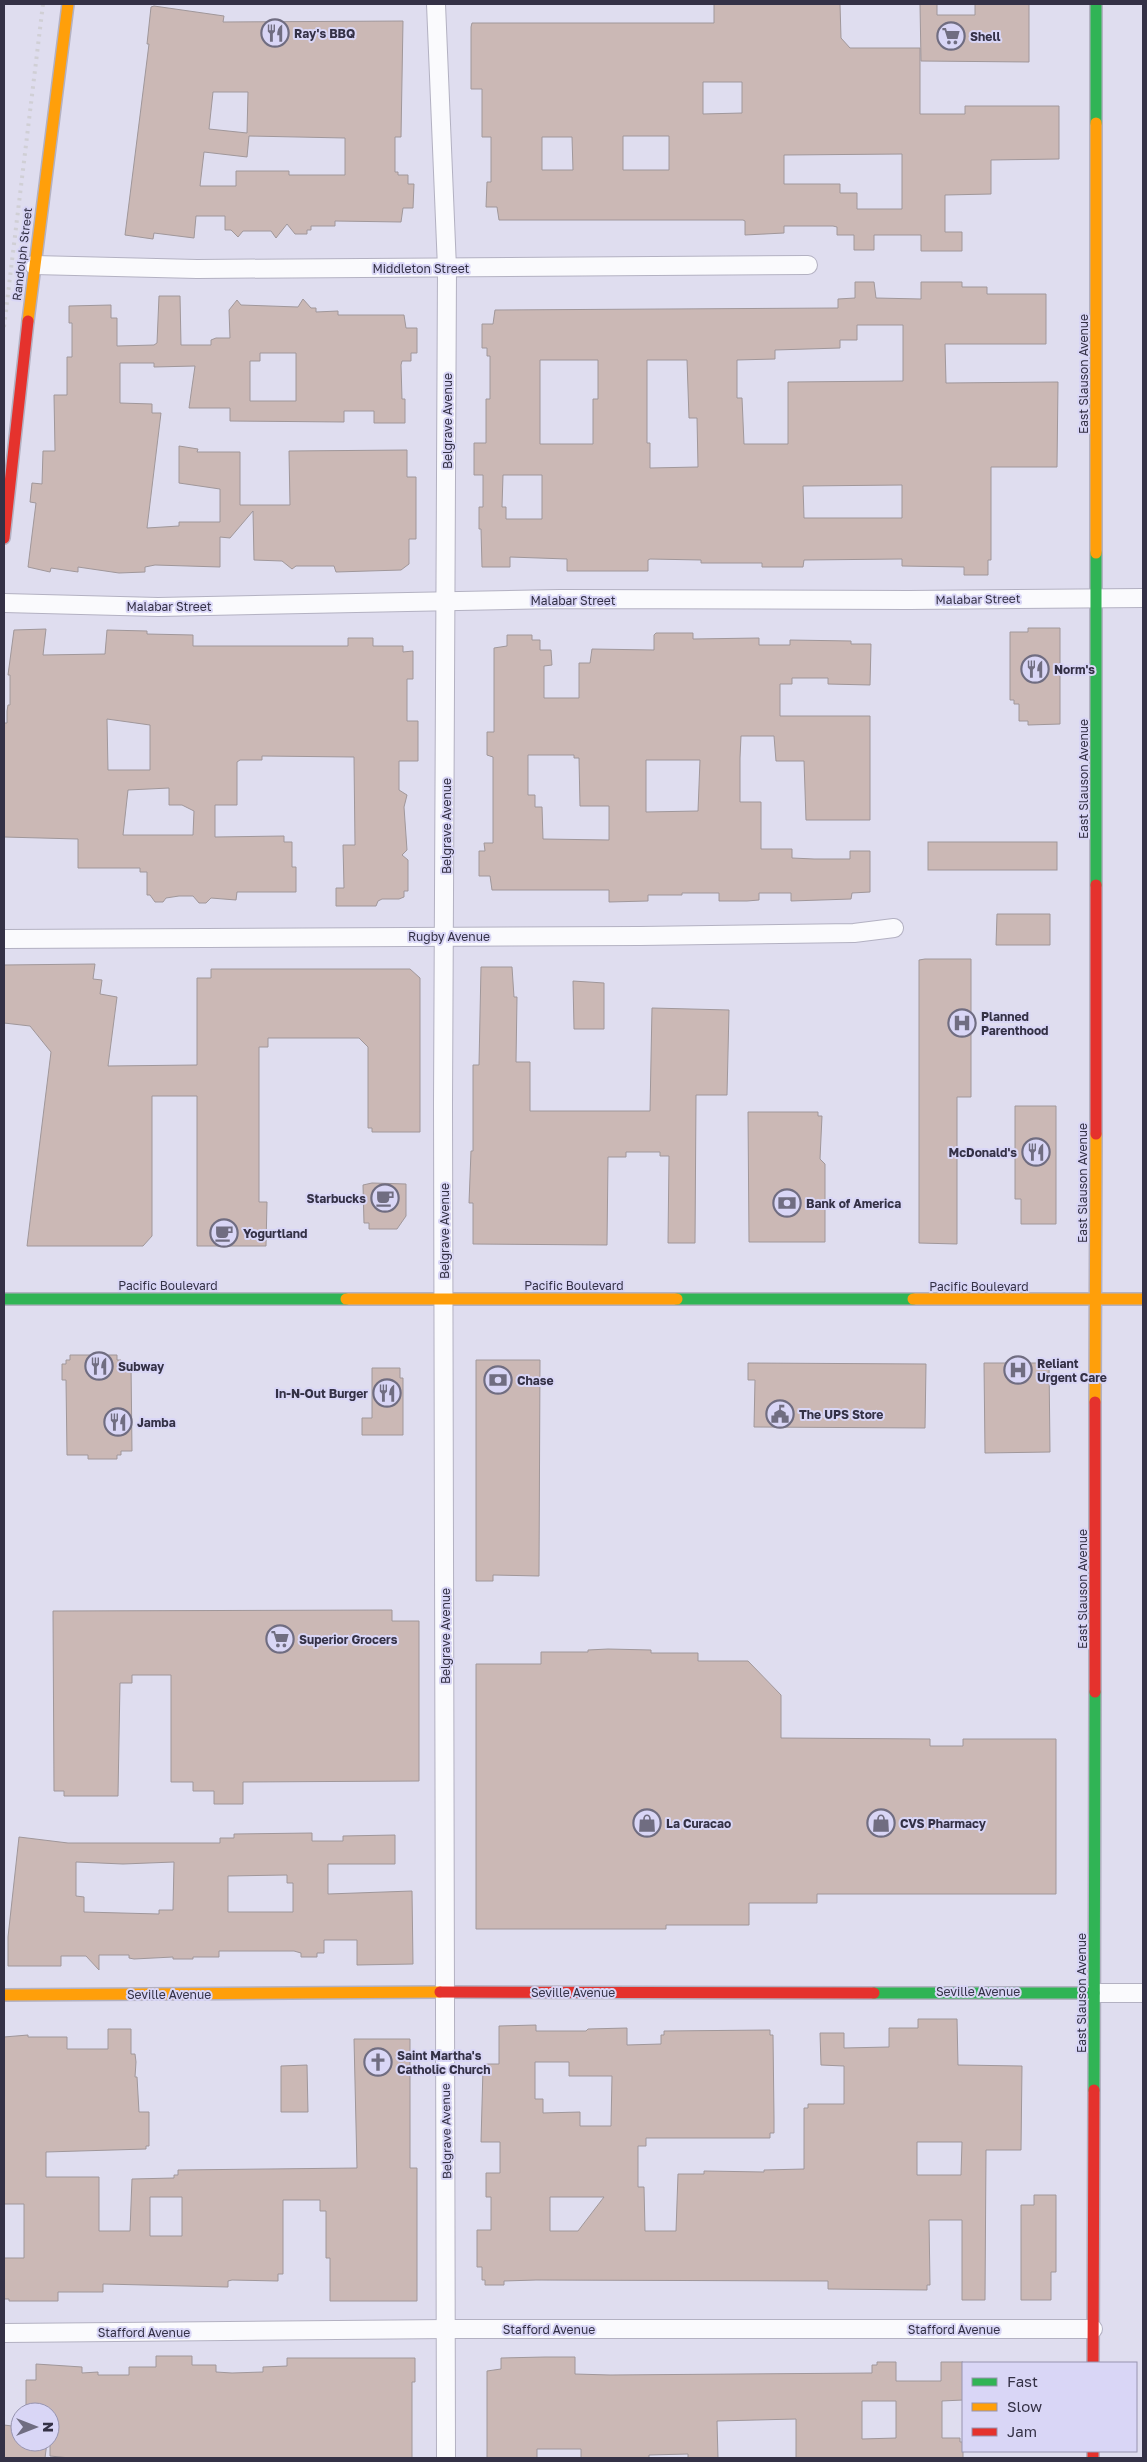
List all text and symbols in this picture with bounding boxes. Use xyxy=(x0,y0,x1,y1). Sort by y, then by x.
restaurant icon: Ray's BBQ xyxy=(260,18,290,48)
supermarket icon: Shell xyxy=(936,21,966,51)
place label: Ray's BBQ xyxy=(294,26,355,41)
place label: Shell xyxy=(970,29,1000,44)
street label: Randolph Street xyxy=(9,206,35,302)
street label: Middleton Street xyxy=(373,261,470,276)
street label: East Slauson Avenue xyxy=(1076,314,1091,434)
street label: Belgrave Avenue xyxy=(440,373,455,469)
street label: Malabar Street xyxy=(935,591,1021,607)
street label: Malabar Street xyxy=(530,593,616,608)
street label: Malabar Street xyxy=(126,599,212,614)
restaurant icon: Norm's xyxy=(1020,654,1050,684)
place label: Norm's xyxy=(1054,662,1095,677)
street label: East Slauson Avenue xyxy=(1076,719,1091,839)
street label: Belgrave Avenue xyxy=(439,778,454,874)
street label: Rugby Avenue xyxy=(408,929,490,944)
hospital icon: Planned Parenthood xyxy=(947,1008,977,1038)
place label: Planned Parenthood xyxy=(981,1009,1049,1038)
street label: East Slauson Avenue xyxy=(1075,1123,1090,1243)
restaurant icon: McDonald's xyxy=(1021,1137,1051,1167)
place label: McDonald's xyxy=(948,1145,1017,1160)
cafe icon: Starbucks xyxy=(370,1183,400,1213)
street label: Belgrave Avenue xyxy=(437,1183,452,1279)
bank icon: Bank of America xyxy=(772,1188,802,1218)
place label: Starbucks xyxy=(307,1191,366,1206)
place label: Bank of America xyxy=(806,1196,901,1211)
cafe icon: Yogurtland xyxy=(209,1218,239,1248)
place label: Yogurtland xyxy=(243,1226,307,1241)
street label: Pacific Boulevard xyxy=(118,1278,218,1293)
street label: Pacific Boulevard xyxy=(524,1278,624,1293)
street label: Pacific Boulevard xyxy=(929,1279,1029,1294)
restaurant icon: Subway xyxy=(84,1351,114,1381)
hospital icon: Reliant Urgent Care xyxy=(1003,1355,1033,1385)
place label: Reliant Urgent Care xyxy=(1037,1356,1107,1385)
place label: Subway xyxy=(118,1359,165,1374)
bank icon: Chase xyxy=(483,1365,513,1395)
place label: Chase xyxy=(517,1373,554,1388)
restaurant icon: In-N-Out Burger xyxy=(372,1378,402,1408)
place label: In-N-Out Burger xyxy=(275,1386,368,1401)
public building icon: The UPS Store xyxy=(765,1399,795,1429)
restaurant icon: Jamba xyxy=(103,1407,133,1437)
place label: The UPS Store xyxy=(799,1407,883,1422)
place label: Jamba xyxy=(137,1415,176,1430)
street label: East Slauson Avenue xyxy=(1075,1529,1090,1649)
street label: Belgrave Avenue xyxy=(438,1588,453,1684)
supermarket icon: Superior Grocers xyxy=(265,1624,295,1654)
place label: Superior Grocers xyxy=(299,1632,398,1647)
shop icon: La Curacao xyxy=(632,1808,662,1838)
shop icon: CVS Pharmacy xyxy=(866,1808,896,1838)
place label: La Curacao xyxy=(666,1816,731,1831)
place label: CVS Pharmacy xyxy=(900,1816,987,1831)
street label: East Slauson Avenue xyxy=(1074,1933,1089,2053)
street label: Seville Avenue xyxy=(936,1984,1020,1999)
street label: Seville Avenue xyxy=(531,1985,615,2000)
street label: Seville Avenue xyxy=(127,1987,211,2002)
church icon: Saint Martha's Catholic Church xyxy=(363,2047,393,2077)
place label: Saint Martha's Catholic Church xyxy=(397,2048,491,2077)
street label: Belgrave Avenue xyxy=(438,2083,454,2179)
street label: Stafford Avenue xyxy=(503,2322,595,2337)
street label: Stafford Avenue xyxy=(908,2322,1000,2337)
street label: Stafford Avenue xyxy=(98,2325,190,2340)
legend xyxy=(962,2362,1137,2452)
text: Fast xyxy=(1007,2372,1038,2390)
text: Slow xyxy=(1007,2397,1042,2415)
north arrow xyxy=(10,2402,60,2452)
text: N xyxy=(40,2422,57,2432)
text: Jam xyxy=(1007,2422,1037,2440)

